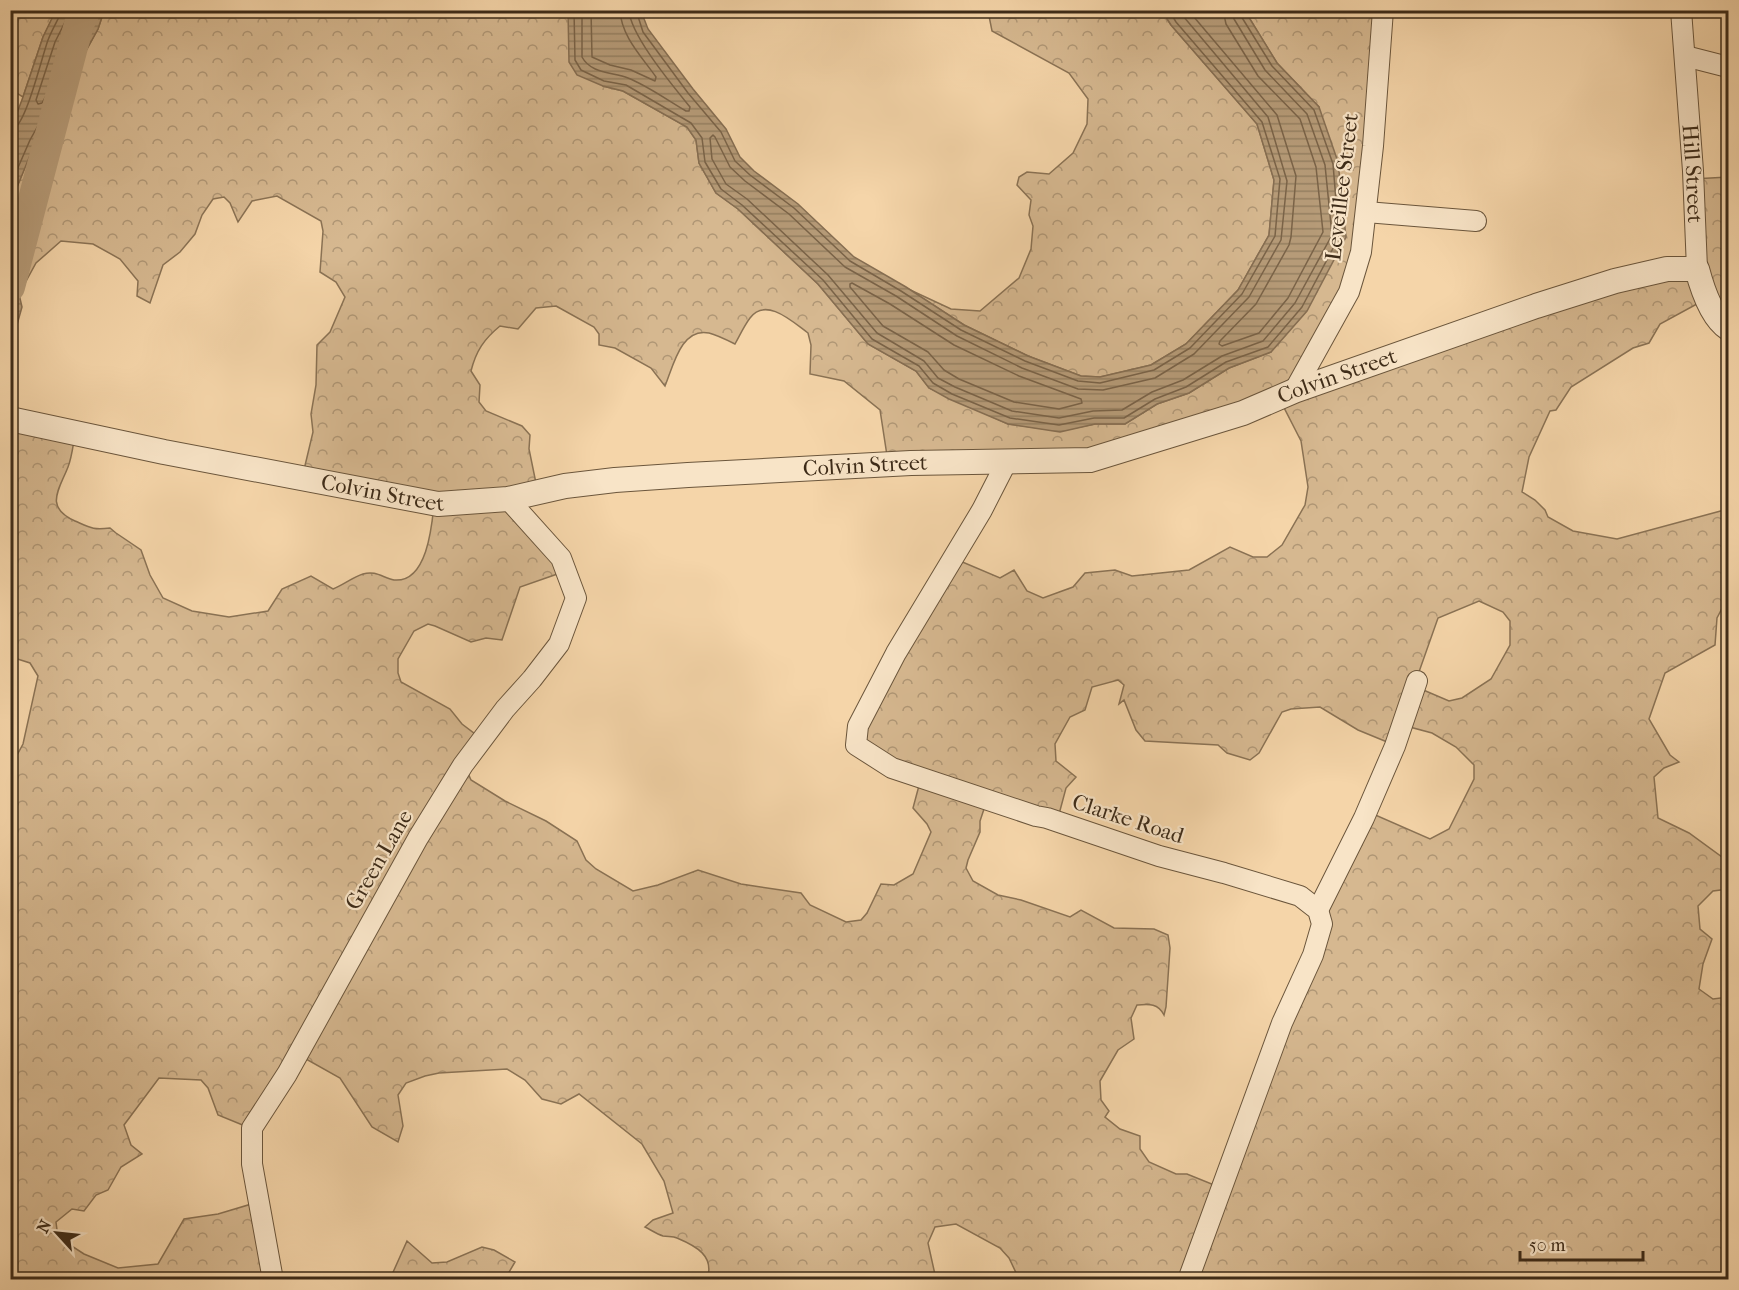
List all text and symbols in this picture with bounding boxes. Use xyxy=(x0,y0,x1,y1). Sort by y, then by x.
street label: Leveillee Street xyxy=(1320,112,1364,262)
street label: Hill Street xyxy=(1677,123,1708,224)
street label: Colvin Street xyxy=(1273,343,1400,410)
street label: Colvin Street xyxy=(802,450,928,482)
street label: Colvin Street xyxy=(319,469,445,517)
street label: Clarke Road xyxy=(1069,789,1188,850)
street label: Green Lane xyxy=(340,805,418,915)
north arrow xyxy=(27,1203,87,1263)
text: N xyxy=(33,1216,56,1236)
scale bar xyxy=(1520,1224,1643,1262)
text: 50 m xyxy=(1529,1235,1566,1256)

